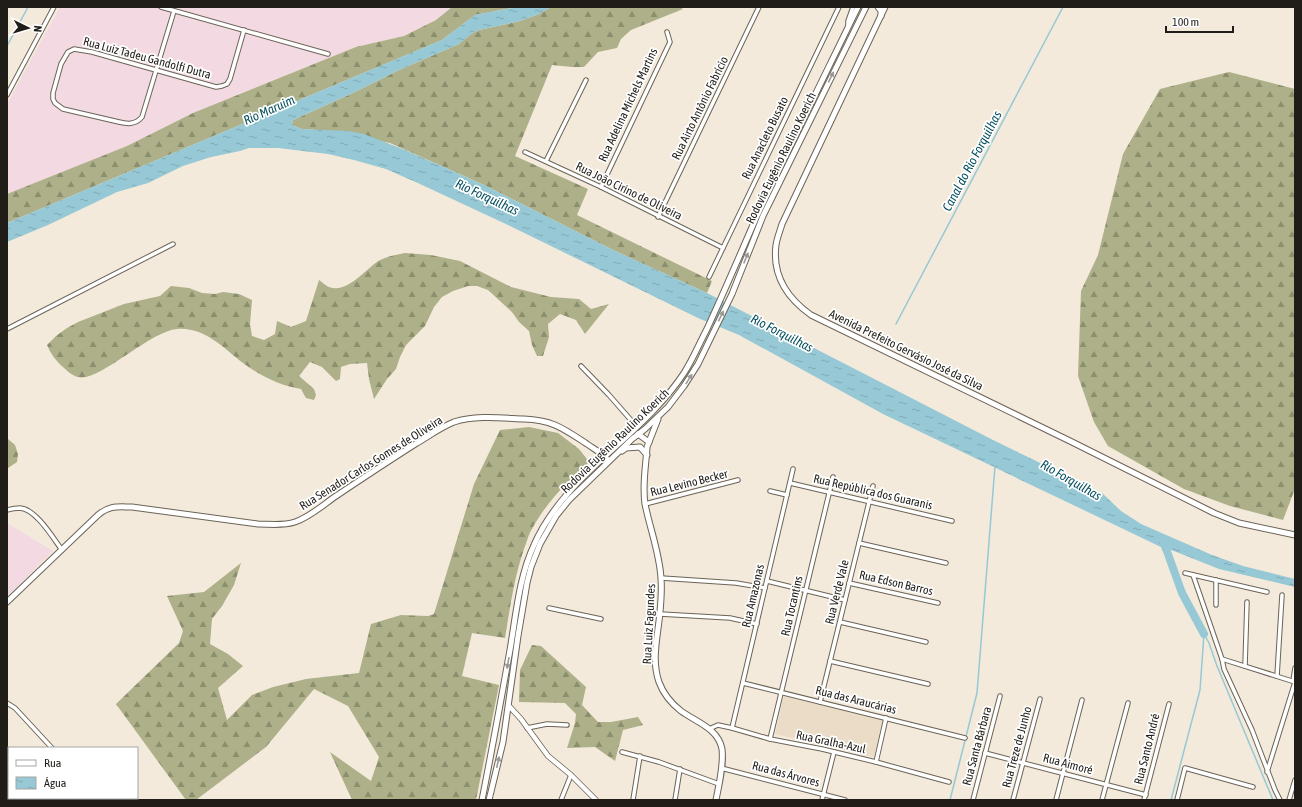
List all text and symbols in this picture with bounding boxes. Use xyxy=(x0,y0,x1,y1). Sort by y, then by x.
north arrow xyxy=(8,8,48,48)
scale bar xyxy=(1166,8,1233,34)
text: 100 m xyxy=(1172,15,1199,29)
text: N xyxy=(32,25,44,33)
street label: Rua Luiz Tadeu Gandolfi Dutra xyxy=(82,34,212,82)
street label: Rua Adelina Michels Martins xyxy=(595,46,661,164)
street label: Rua Airto Antônio Fabrício xyxy=(669,54,731,162)
one-way arrow xyxy=(828,71,834,83)
street label: Rodovia Eugênio Raulino Koerich xyxy=(743,90,819,226)
water label: Rio Maruim xyxy=(241,92,298,128)
street label: Rua Anacleto Busato xyxy=(739,94,791,182)
water label: Canal do Rio Forquilhas xyxy=(939,108,1005,214)
street label: Rua João Cirino de Oliveira xyxy=(574,159,684,223)
water label: Rio Forquilhas xyxy=(453,176,521,218)
one-way arrow xyxy=(744,252,750,264)
street label: Avenida Prefeito Gervásio José da Silva xyxy=(827,307,985,393)
one-way arrow xyxy=(718,311,724,322)
water label: Rio Forquilhas xyxy=(748,311,816,355)
one-way arrow xyxy=(685,373,692,384)
street label: Rodovia Eugênio Raulino Koerich xyxy=(558,386,672,496)
street label: Rua Senador Carlos Gomes de Oliveira xyxy=(297,413,445,513)
water label: Rio Forquilhas xyxy=(1038,457,1104,504)
street label: Rua Levino Becker xyxy=(649,467,730,499)
street label: Rua República dos Guaranis xyxy=(812,471,934,513)
street label: Rua Verde Vale xyxy=(822,558,852,626)
street label: Rua Amazonas xyxy=(739,563,767,629)
street label: Rua Edson Barros xyxy=(858,568,934,598)
street label: Rua Tocantins xyxy=(778,575,806,637)
street label: Rua Luiz Fagundes xyxy=(640,583,658,665)
one-way arrow xyxy=(505,656,511,669)
street label: Rua das Araucárias xyxy=(814,683,898,717)
street label: Rua Treze de Junho xyxy=(999,704,1035,789)
street label: Rua Santa Bárbara xyxy=(960,705,994,787)
street label: Rua Santo André xyxy=(1131,712,1163,786)
street label: Rua Gralha-Azul xyxy=(795,728,868,756)
legend xyxy=(8,747,138,799)
street label: Rua Aimoré xyxy=(1042,751,1094,777)
text: Rua xyxy=(44,756,61,770)
one-way arrow xyxy=(496,756,502,768)
street label: Rua das Árvores xyxy=(751,758,821,790)
text: Água xyxy=(44,776,66,790)

